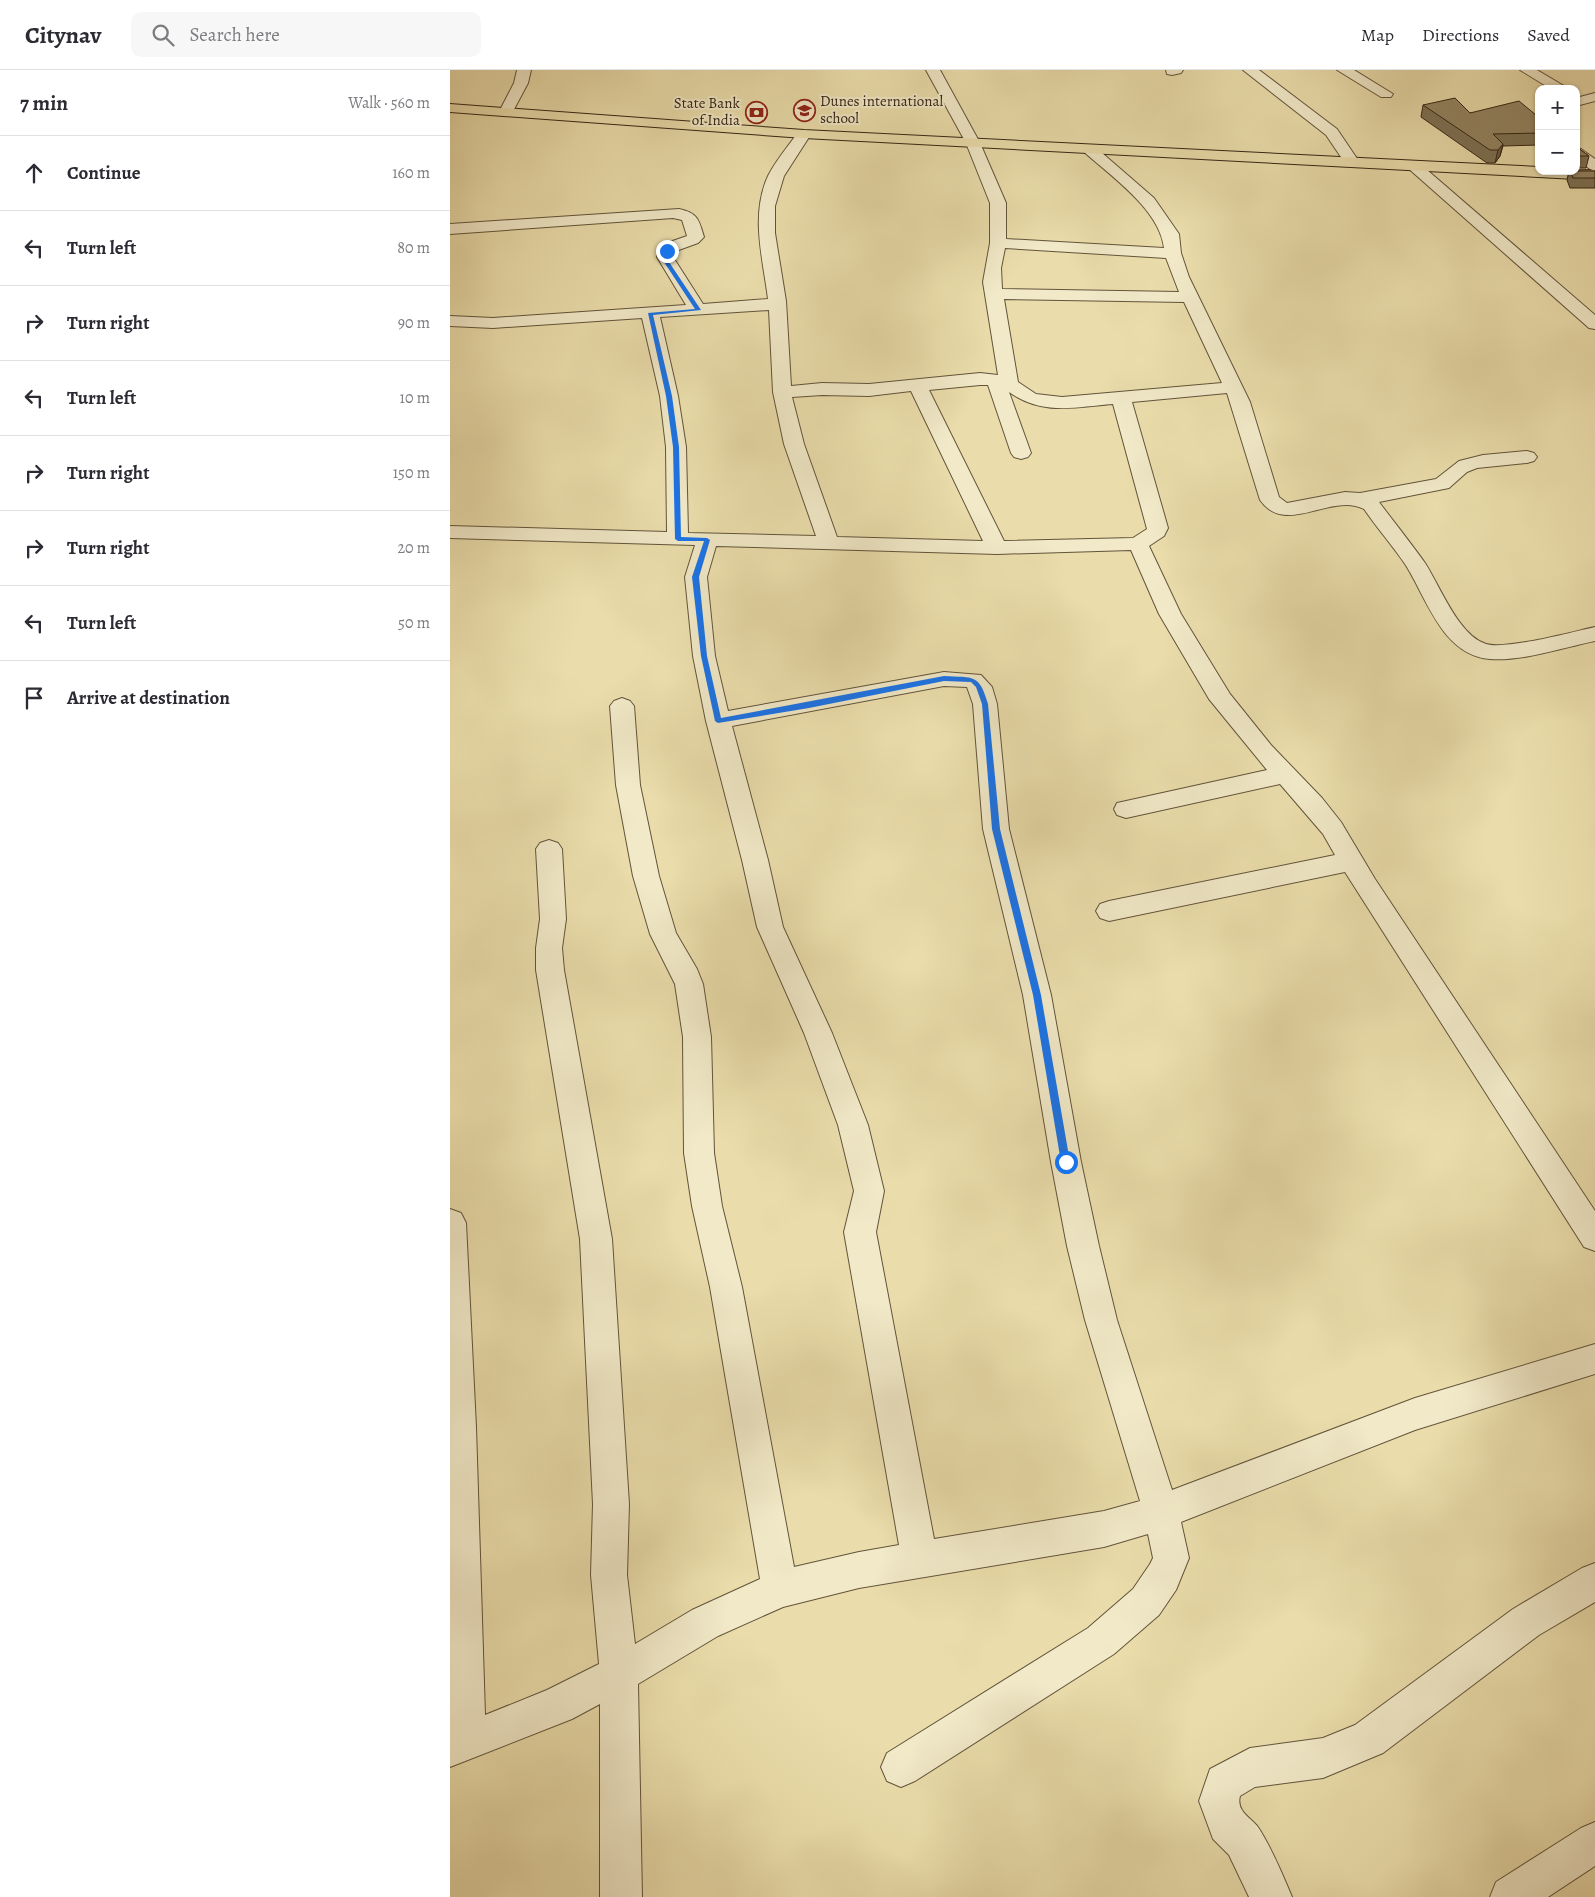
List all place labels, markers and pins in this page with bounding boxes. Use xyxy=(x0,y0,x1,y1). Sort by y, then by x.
place label: Dunes international school xyxy=(820,91,944,128)
place label: State Bank of India xyxy=(674,93,741,130)
school or university icon: Dunes international school xyxy=(792,98,816,122)
bank icon: State Bank of India xyxy=(744,100,768,124)

